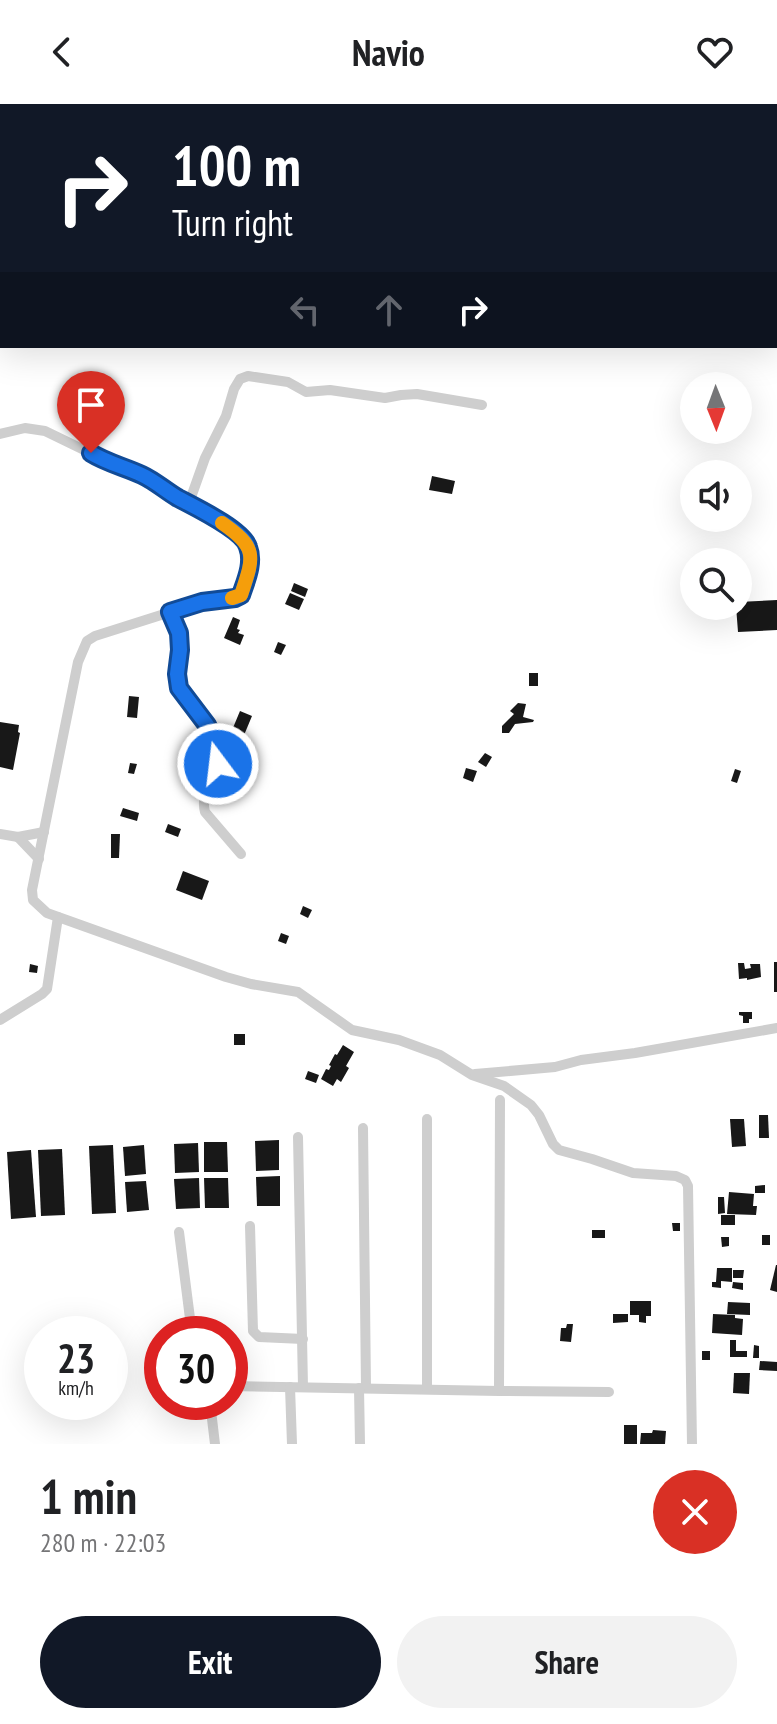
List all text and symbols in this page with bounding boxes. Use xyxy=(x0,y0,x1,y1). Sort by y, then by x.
text: Navio xyxy=(352,29,425,76)
icon: back xyxy=(40,30,84,74)
icon: heart xyxy=(693,30,737,74)
text: 100 m xyxy=(172,129,301,201)
icon: right xyxy=(40,136,144,240)
text: Turn right xyxy=(172,199,293,246)
icon: left xyxy=(283,288,327,332)
icon: ahead xyxy=(367,288,411,332)
icon: right xyxy=(451,288,495,332)
pin xyxy=(57,371,125,453)
north arrow xyxy=(680,372,752,444)
map controls xyxy=(680,372,752,620)
icon: arrive xyxy=(69,383,113,427)
button: sound xyxy=(680,460,752,532)
button: search xyxy=(680,548,752,620)
position arrow xyxy=(176,722,260,806)
speed limit sign: 30 xyxy=(144,1316,248,1420)
text: 23 xyxy=(57,1332,95,1384)
text: km/h xyxy=(58,1375,94,1401)
text: 1 min xyxy=(40,1465,137,1527)
button: close xyxy=(653,1470,737,1554)
text: 280 m · 22:03 xyxy=(40,1526,166,1559)
button: Exit xyxy=(40,1616,381,1708)
button: Share xyxy=(397,1616,737,1708)

